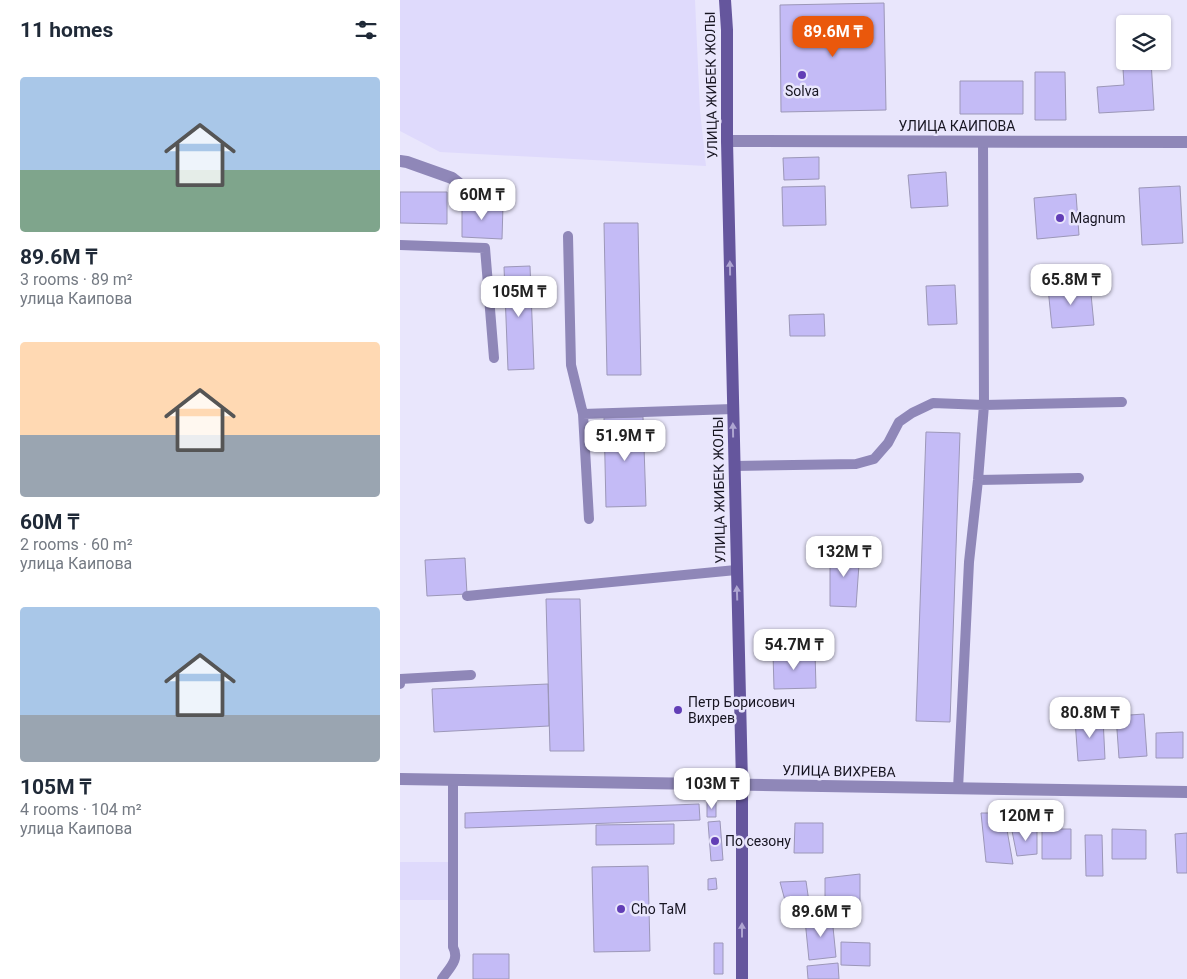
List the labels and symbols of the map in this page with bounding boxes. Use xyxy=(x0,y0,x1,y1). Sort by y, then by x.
street label: УЛИЦА ЖИБЕК ЖОЛЫ xyxy=(702,11,720,159)
pin: 89.6M ₸ xyxy=(787,15,879,58)
marker: Solva xyxy=(796,69,808,81)
place label: Solva xyxy=(785,83,819,99)
street label: УЛИЦА КАИПОВА xyxy=(899,118,1015,134)
pin: 60M ₸ xyxy=(447,178,517,221)
place label: Magnum xyxy=(1070,210,1125,226)
marker: Magnum xyxy=(1054,212,1066,224)
one-way arrow xyxy=(726,260,734,276)
pin: 65.8M ₸ xyxy=(1025,264,1117,306)
pin: 105M ₸ xyxy=(478,276,560,318)
street label: УЛИЦА ЖИБЕК ЖОЛЫ xyxy=(710,416,728,564)
pin: 51.9M ₸ xyxy=(579,420,671,462)
one-way arrow xyxy=(729,422,737,438)
pin: 132M ₸ xyxy=(803,536,885,578)
one-way arrow xyxy=(732,585,740,601)
pin: 54.7M ₸ xyxy=(748,628,840,671)
place label: Петр Борисович Вихрев xyxy=(688,694,795,726)
pin: 80.8M ₸ xyxy=(1044,696,1136,739)
marker: Петр Борисович Вихрев xyxy=(672,704,684,716)
street label: УЛИЦА ВИХРЕВА xyxy=(782,762,896,780)
pin: 103M ₸ xyxy=(671,768,753,810)
pin: 120M ₸ xyxy=(985,800,1067,842)
place label: По сезону xyxy=(725,833,791,849)
marker: По сезону xyxy=(709,835,721,847)
pin: 89.6M ₸ xyxy=(775,896,867,938)
place label: Cho TaM xyxy=(631,901,686,917)
marker: Cho TaM xyxy=(615,903,627,915)
one-way arrow xyxy=(738,922,746,938)

